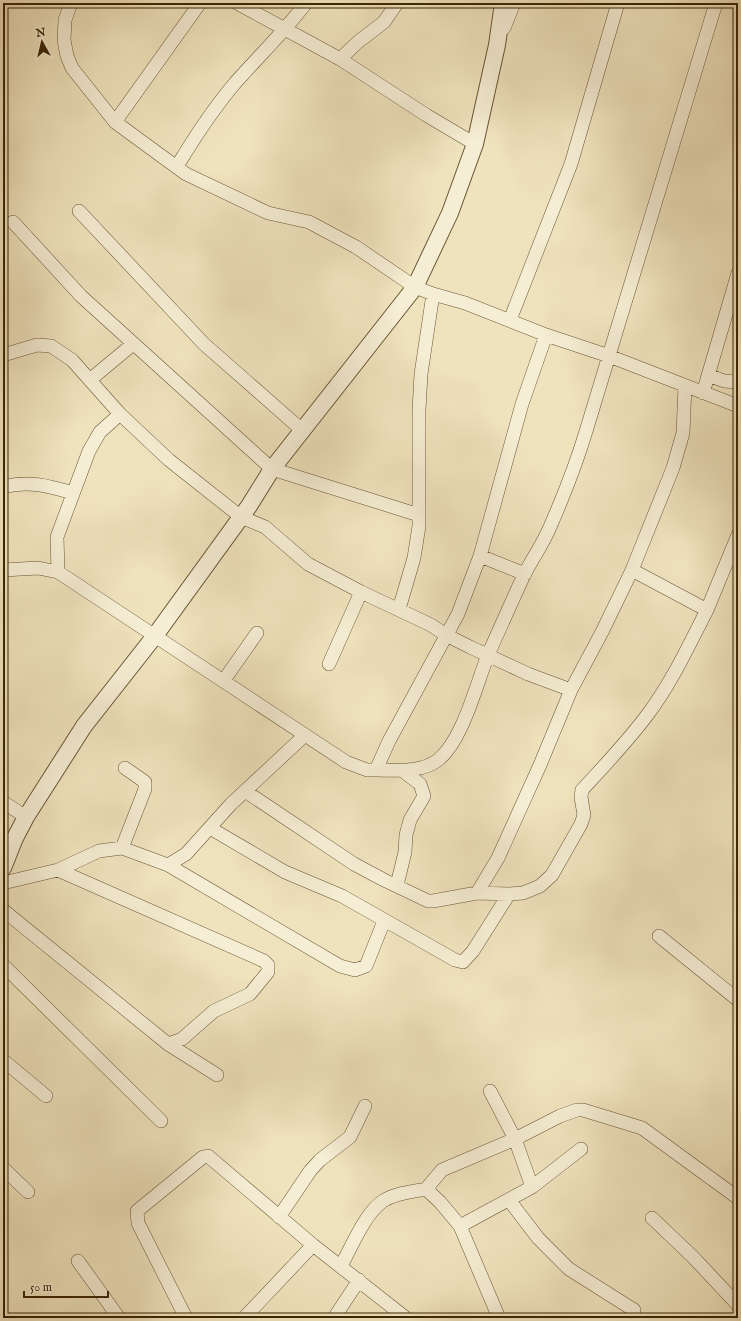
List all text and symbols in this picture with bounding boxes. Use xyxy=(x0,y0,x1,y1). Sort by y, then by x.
north arrow xyxy=(22,22,62,62)
text: N xyxy=(34,25,47,41)
scale bar xyxy=(24,1273,108,1299)
text: 50 m xyxy=(30,1280,52,1295)

